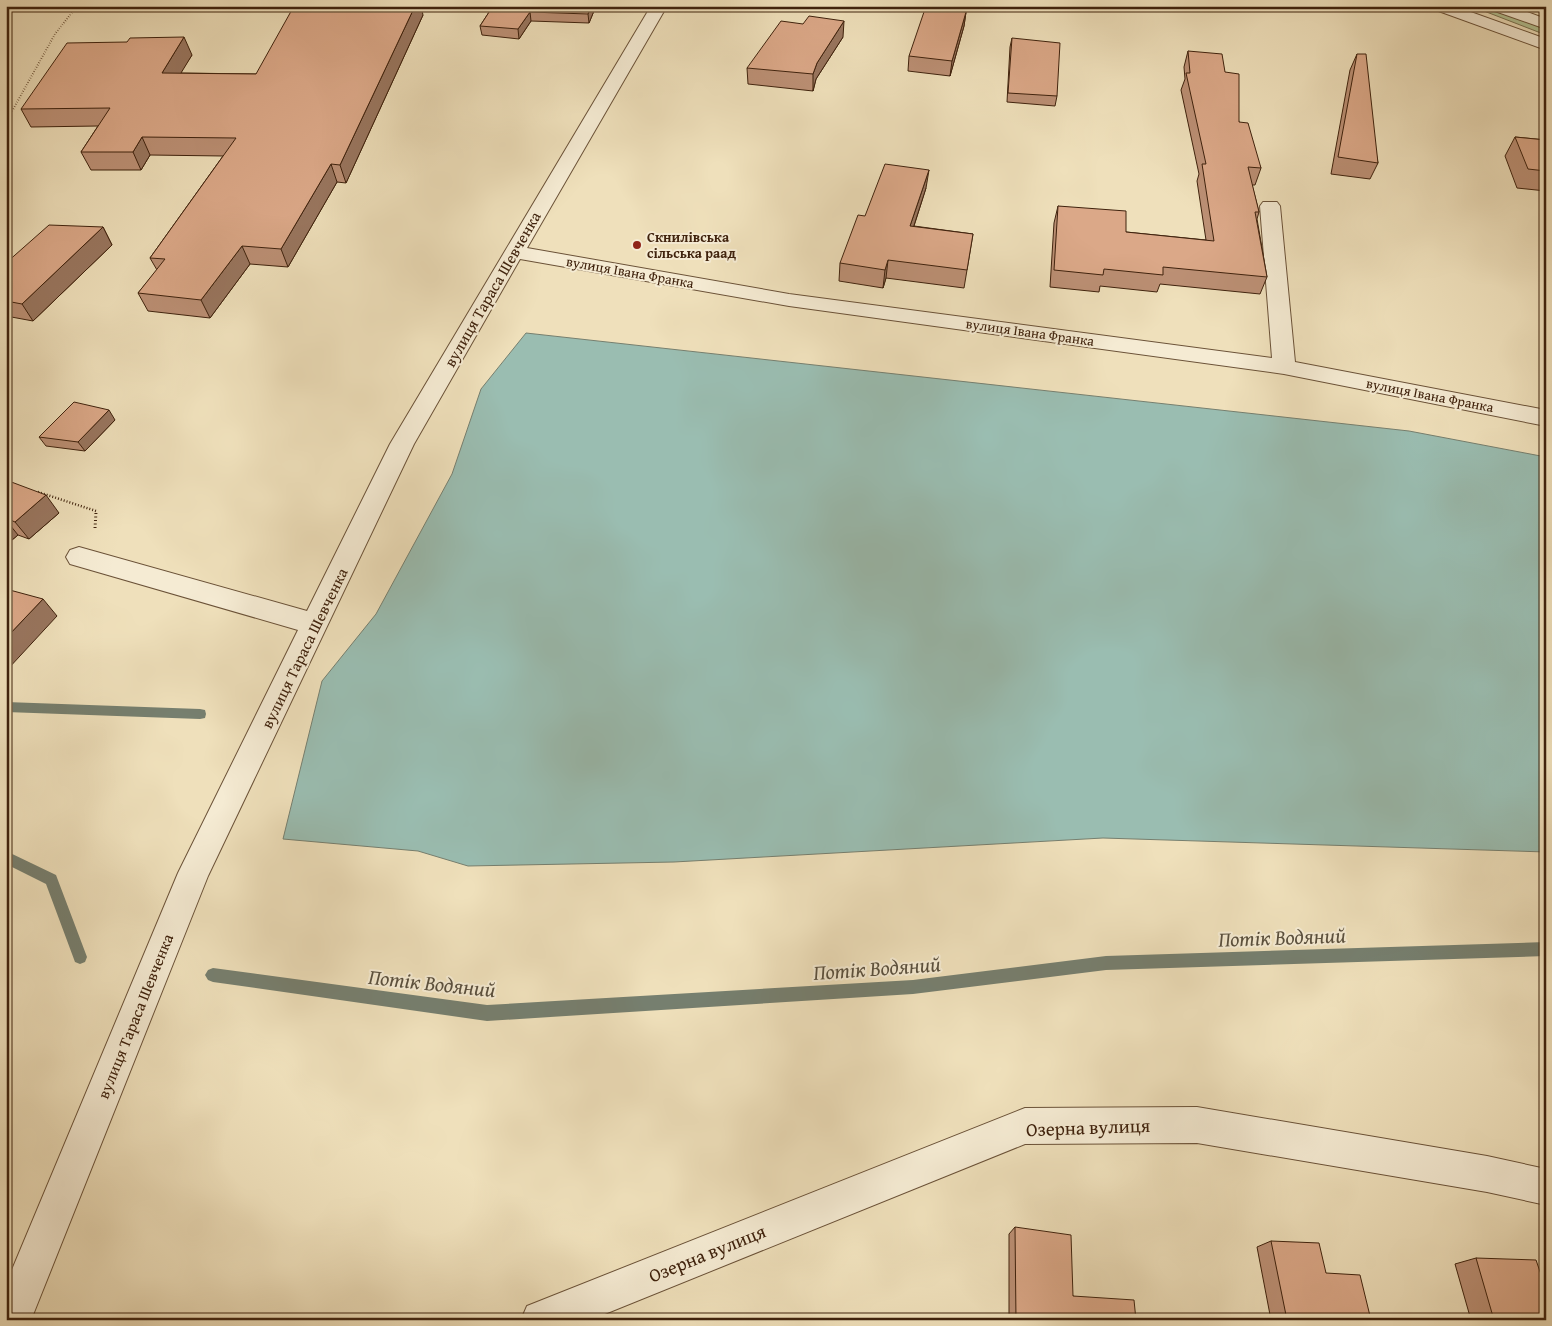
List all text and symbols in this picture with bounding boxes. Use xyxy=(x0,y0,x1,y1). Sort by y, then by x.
street label: вулиця Тараса Шевченка xyxy=(438,206,547,371)
place label: Скнилівська сільська раад xyxy=(647,227,736,263)
marker: Скнилівська сільська раад xyxy=(631,239,643,251)
street label: вулиця Івана Франка xyxy=(565,251,696,293)
street label: вулиця Івана Франка xyxy=(965,313,1096,351)
street label: вулиця Івана Франка xyxy=(1365,373,1496,417)
street label: вулиця Тараса Шевченка xyxy=(255,563,354,732)
water label: Потік Водяний xyxy=(1218,919,1347,955)
street label: вулиця Тараса Шевченка xyxy=(91,930,179,1102)
water label: Потік Водяний xyxy=(812,948,942,988)
water label: Потік Водяний xyxy=(367,961,497,1005)
street label: Озерна вулиця xyxy=(1025,1111,1151,1143)
street label: Озерна вулиця xyxy=(644,1217,770,1289)

